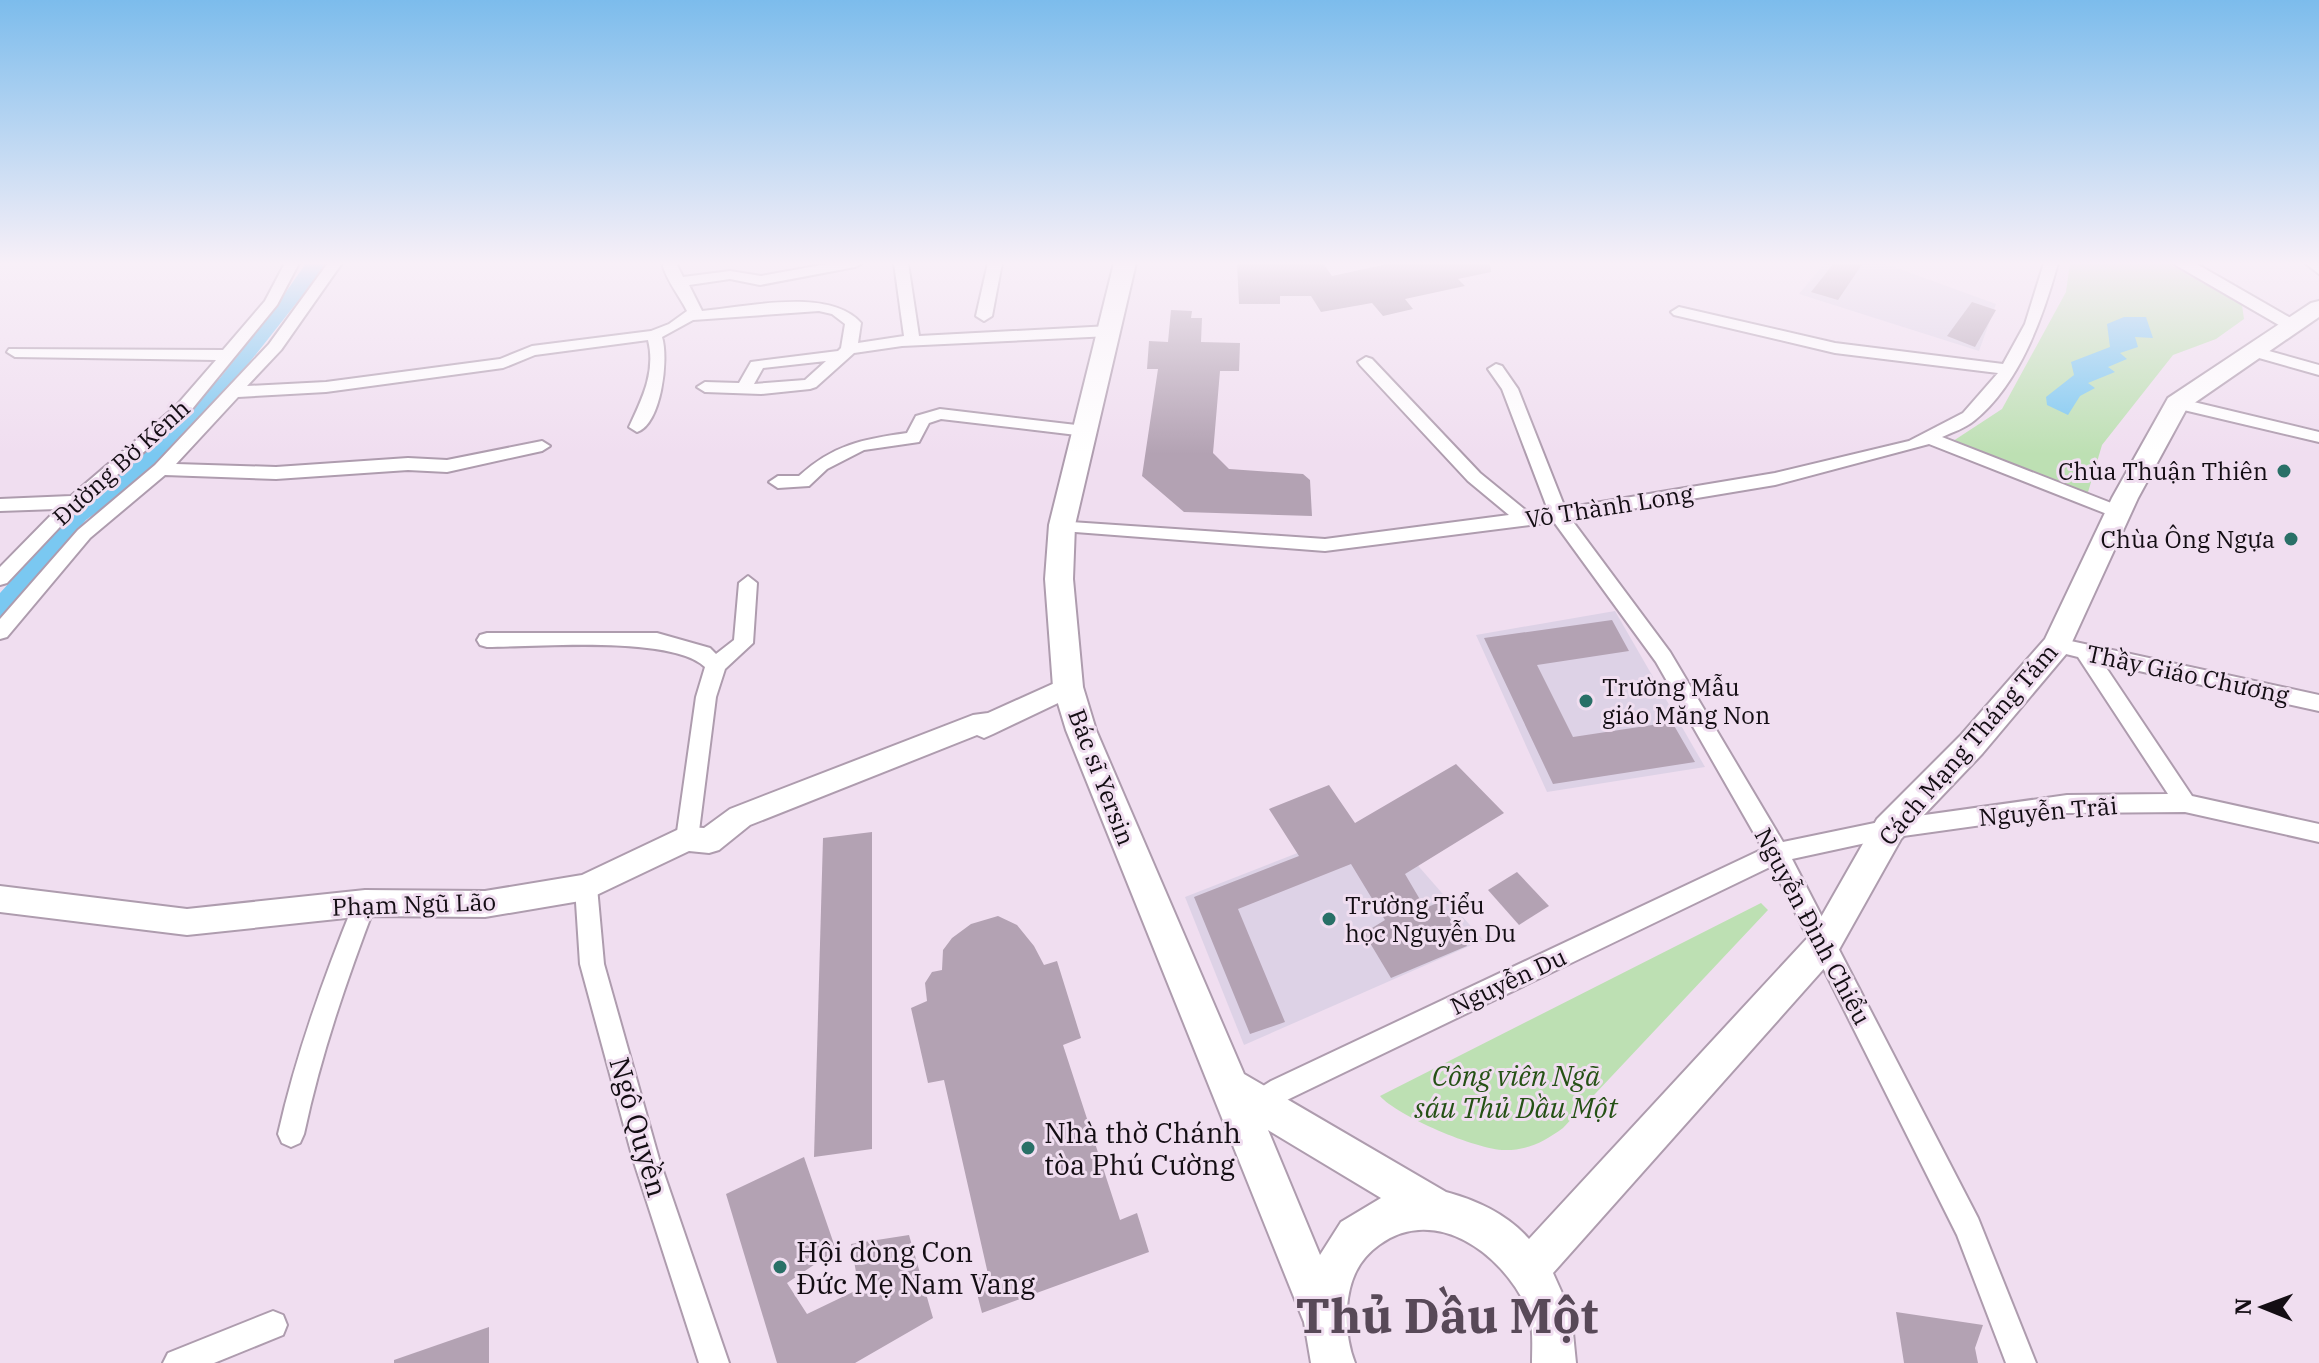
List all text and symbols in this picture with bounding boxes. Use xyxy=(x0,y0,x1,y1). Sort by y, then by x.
street label: Đường Bờ Kênh xyxy=(46,392,196,532)
place label: Chùa Thuận Thiên xyxy=(2058,455,2268,487)
marker: Chùa Thuận Thiên xyxy=(2275,462,2293,480)
street label: Võ Thành Long xyxy=(1523,477,1695,535)
place label: Chùa Ông Ngựa xyxy=(2100,523,2275,555)
marker: Chùa Ông Ngựa xyxy=(2282,530,2300,548)
street label: Cách Mạng Tháng Tám xyxy=(1871,636,2065,852)
street label: Thầy Giáo Chương xyxy=(2084,637,2292,711)
place label: Trường Mẫu giáo Măng Non xyxy=(1602,671,1770,731)
marker: Trường Mẫu giáo Măng Non xyxy=(1577,692,1595,710)
street label: Bác sĩ Yersin xyxy=(1061,704,1143,850)
street label: Nguyễn Trãi xyxy=(1977,789,2119,833)
street label: Nguyễn Đình Chiểu xyxy=(1748,822,1879,1030)
street label: Phạm Ngũ Lão xyxy=(331,885,497,923)
place label: Trường Tiểu học Nguyễn Du xyxy=(1345,889,1516,949)
marker: Trường Tiểu học Nguyễn Du xyxy=(1320,910,1338,928)
street label: Nguyễn Du xyxy=(1445,940,1571,1022)
street label: Ngô Quyền xyxy=(601,1053,677,1201)
park label: Công viên Ngã sáu Thủ Dầu Một xyxy=(1414,1057,1619,1126)
place label: Nhà thờ Chánh tòa Phú Cường xyxy=(1044,1114,1241,1183)
marker: Nhà thờ Chánh tòa Phú Cường xyxy=(1019,1139,1037,1157)
place label: Hội dòng Con Đức Mẹ Nam Vang xyxy=(796,1233,1035,1302)
marker: Hội dòng Con Đức Mẹ Nam Vang xyxy=(771,1258,789,1276)
north arrow xyxy=(2223,1267,2303,1347)
district label: Thủ Dầu Một xyxy=(1296,1284,1598,1346)
text: N xyxy=(2228,1298,2257,1316)

